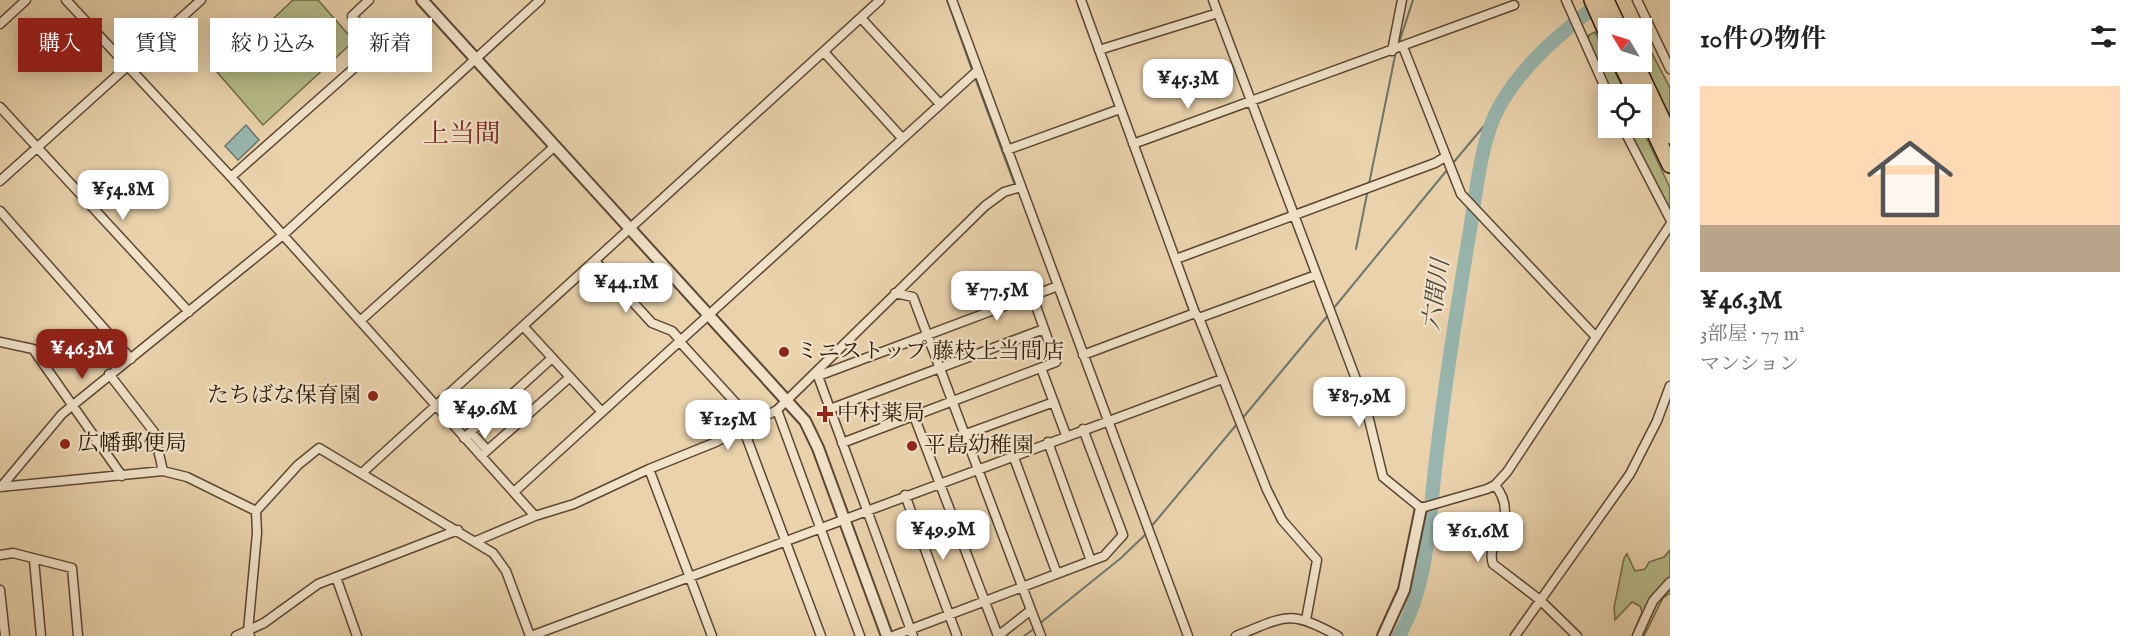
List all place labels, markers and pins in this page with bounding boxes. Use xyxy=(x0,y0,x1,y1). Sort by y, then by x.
pin: ¥45.3M xyxy=(1139,59,1237,110)
pin: ¥54.8M xyxy=(74,170,172,221)
pin: ¥44.1M xyxy=(577,263,675,314)
pin: ¥77.5M xyxy=(948,271,1046,322)
pin: ¥46.3M xyxy=(33,329,131,380)
place label: ミニストップ 藤枝上当間店 xyxy=(796,338,1064,366)
marker: ミニストップ 藤枝上当間店 xyxy=(777,345,791,359)
pin: ¥87.9M xyxy=(1310,377,1408,428)
place label: たちばな保育園 xyxy=(207,382,361,410)
marker: たちばな保育園 xyxy=(366,389,380,403)
pin: ¥49.6M xyxy=(436,389,534,440)
pin: ¥125M xyxy=(686,400,770,451)
place label: 中村薬局 xyxy=(837,400,925,428)
marker: 中村薬局 xyxy=(818,407,832,421)
place label: 広幡郵便局 xyxy=(77,430,187,458)
place label: 平島幼稚園 xyxy=(924,432,1034,460)
marker: 広幡郵便局 xyxy=(58,437,72,451)
marker: 平島幼稚園 xyxy=(905,439,919,453)
pin: ¥49.9M xyxy=(894,510,992,561)
pin: ¥61.6M xyxy=(1429,512,1527,563)

